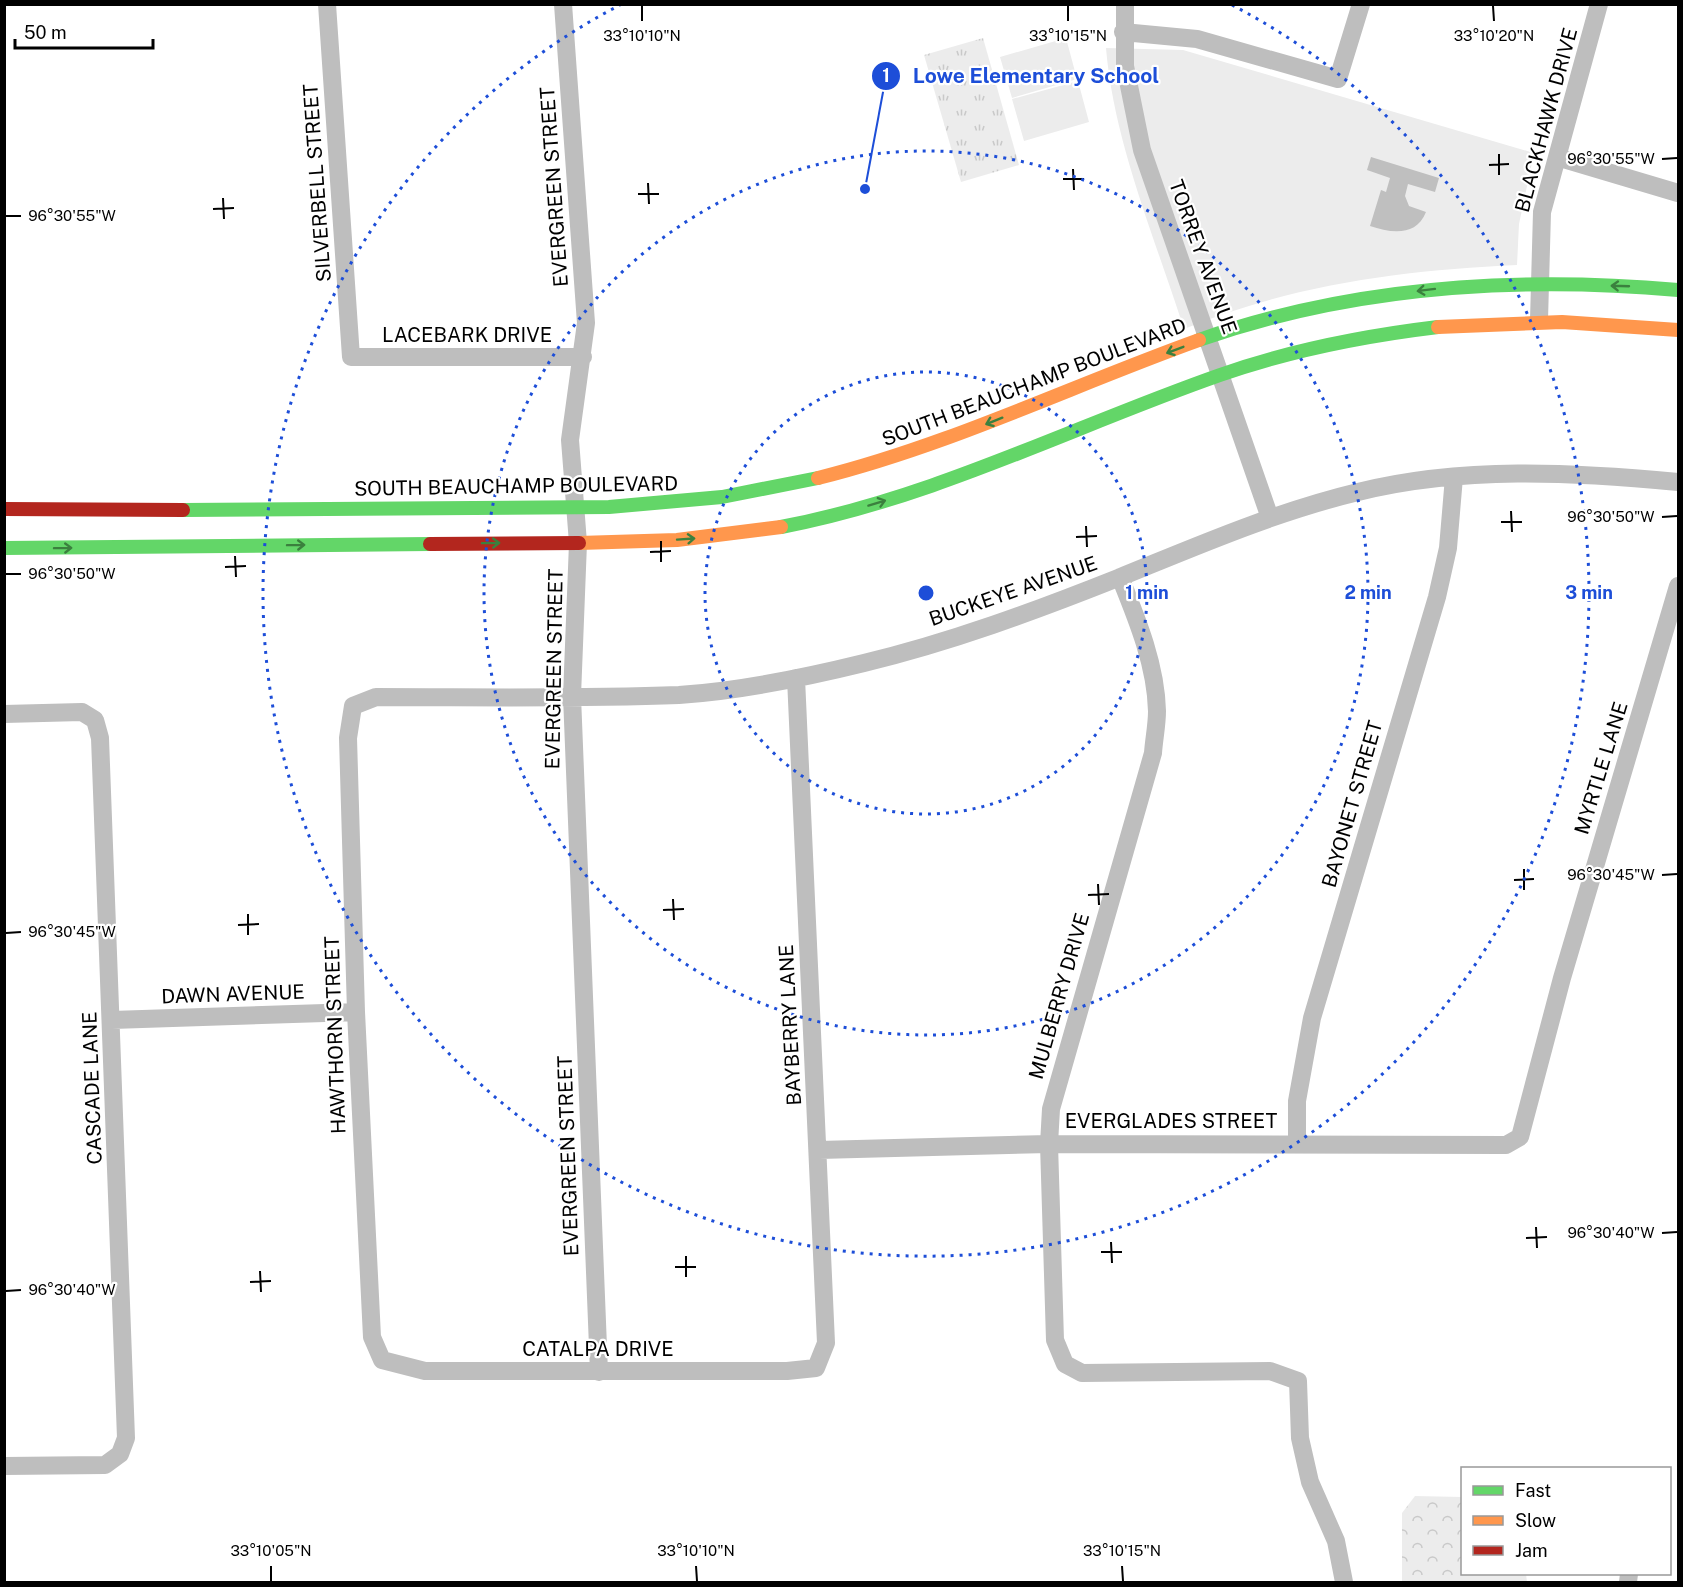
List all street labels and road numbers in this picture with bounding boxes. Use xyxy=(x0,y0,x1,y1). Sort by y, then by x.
street label: BLACKHAWK DRIVE xyxy=(1510,25,1582,215)
street label: SILVERBELL STREET xyxy=(298,83,336,283)
street label: EVERGREEN STREET xyxy=(535,86,573,288)
street label: TORREY AVENUE xyxy=(1164,177,1242,337)
street label: SOUTH BEAUCHAMP BOULEVARD xyxy=(878,313,1190,451)
street label: LACEBARK DRIVE xyxy=(382,323,552,347)
street label: SOUTH BEAUCHAMP BOULEVARD xyxy=(354,471,678,501)
street label: BUCKEYE AVENUE xyxy=(926,551,1100,631)
street label: EVERGREEN STREET xyxy=(540,568,568,770)
street label: MYRTLE LANE xyxy=(1569,699,1633,837)
street label: BAYONET STREET xyxy=(1317,718,1387,890)
street label: MULBERRY DRIVE xyxy=(1024,910,1094,1082)
street label: HAWTHORN STREET xyxy=(320,936,350,1134)
street label: BAYBERRY LANE xyxy=(774,944,806,1106)
street label: DAWN AVENUE xyxy=(161,980,305,1008)
street label: CASCADE LANE xyxy=(77,1011,107,1165)
street label: EVERGREEN STREET xyxy=(553,1055,583,1257)
street label: EVERGLADES STREET xyxy=(1065,1109,1278,1133)
street label: CATALPA DRIVE xyxy=(522,1337,674,1361)

